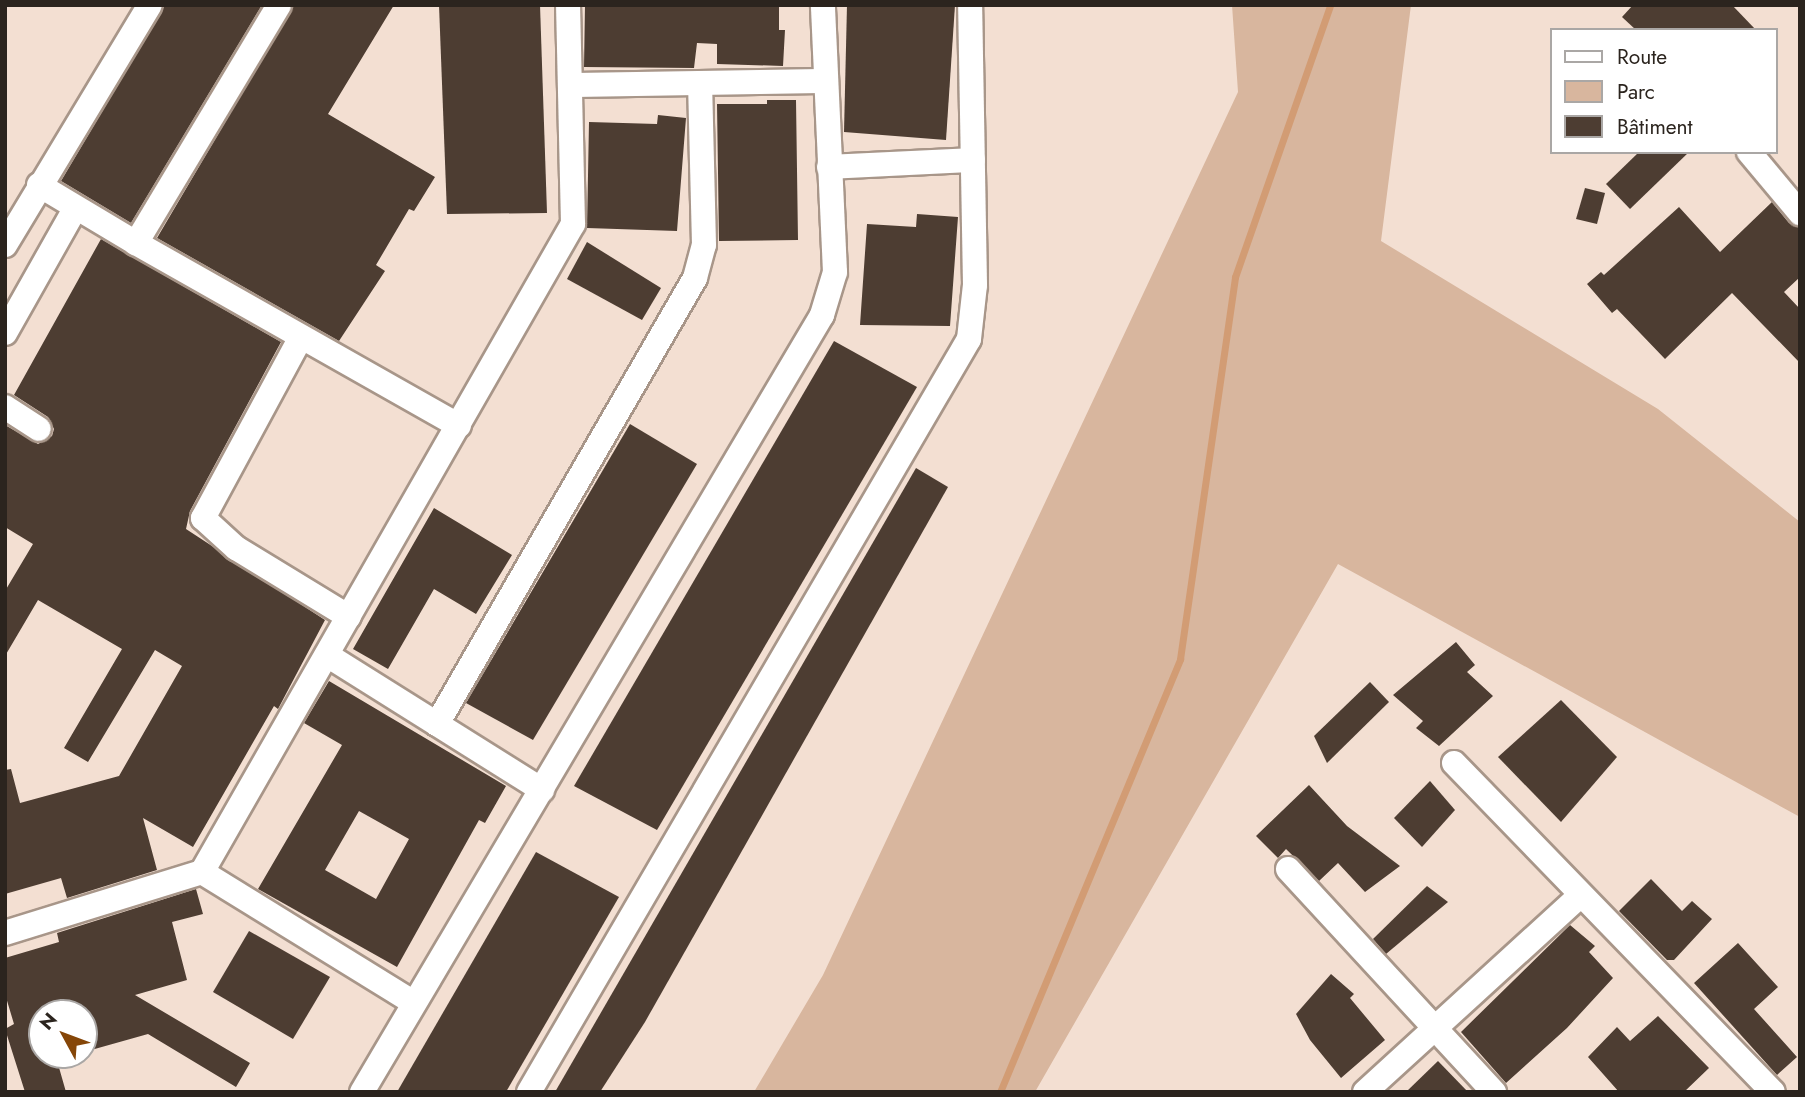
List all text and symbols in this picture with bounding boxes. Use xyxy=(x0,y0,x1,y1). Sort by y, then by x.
legend xyxy=(1549,28,1777,154)
text: Route xyxy=(1617,42,1667,72)
text: Parc xyxy=(1617,77,1655,107)
text: Bâtiment xyxy=(1617,112,1693,142)
north arrow xyxy=(28,999,98,1069)
text: N xyxy=(33,1007,63,1036)

